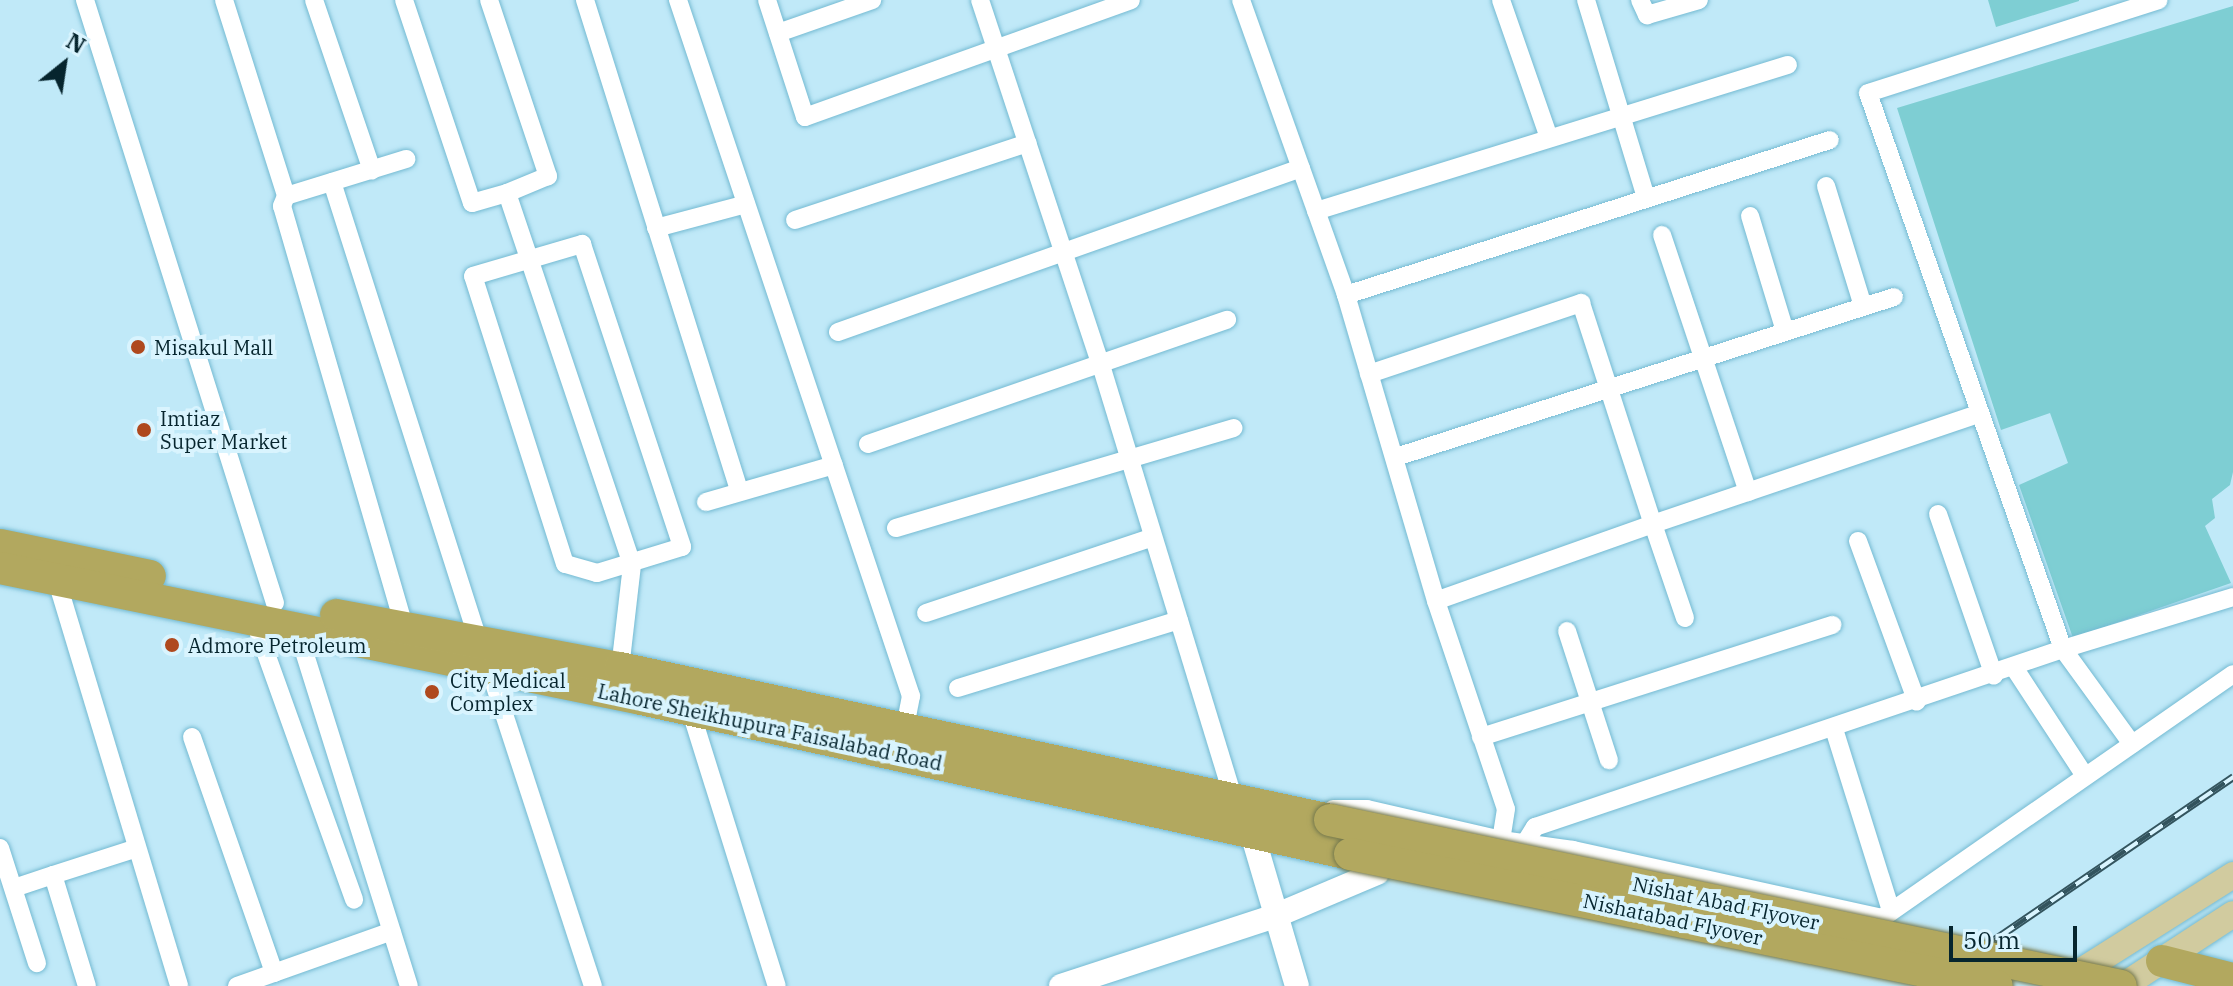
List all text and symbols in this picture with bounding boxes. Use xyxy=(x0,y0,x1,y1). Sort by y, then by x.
north arrow xyxy=(24,24,104,104)
text: N xyxy=(61,26,91,60)
place label: Misakul Mall xyxy=(154,335,273,359)
marker: Misakul Mall xyxy=(129,338,147,356)
place label: Imtiaz Super Market xyxy=(160,406,287,453)
marker: Imtiaz Super Market xyxy=(135,421,153,439)
place label: Admore Petroleum xyxy=(188,633,367,657)
marker: Admore Petroleum xyxy=(163,636,181,654)
place label: City Medical Complex xyxy=(450,668,566,715)
street label: Lahore Sheikhupura Faisalabad Road xyxy=(596,679,944,775)
marker: City Medical Complex xyxy=(421,681,443,703)
street label: Nishat Abad Flyover xyxy=(1630,871,1822,935)
street label: Nishatabad Flyover xyxy=(1581,888,1765,950)
scale bar xyxy=(1953,910,2081,960)
text: 50 m xyxy=(1963,924,2020,956)

